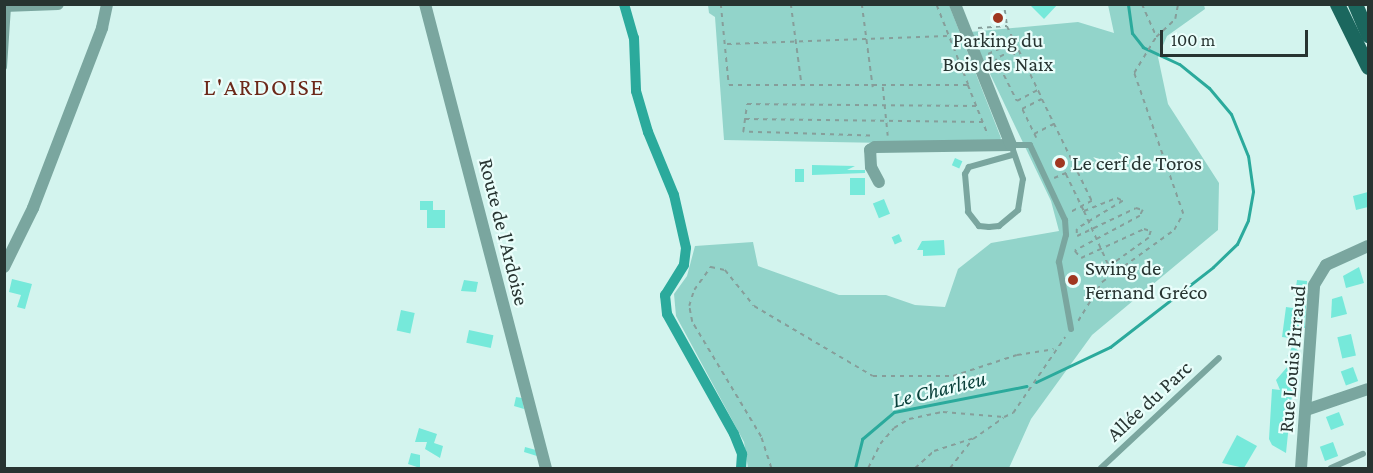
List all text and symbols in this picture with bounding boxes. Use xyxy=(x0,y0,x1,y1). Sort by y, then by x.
marker: Parking du Bois des Naix xyxy=(991,11,1005,25)
scale bar xyxy=(1163,18,1312,56)
place label: Parking du Bois des Naix xyxy=(943,27,1053,77)
text: 100 m xyxy=(1171,30,1215,50)
district label: L'ARDOISE xyxy=(203,73,325,101)
place label: Le cerf de Toros xyxy=(1072,150,1202,176)
street label: Route de l'Ardoise xyxy=(474,156,534,308)
marker: Le cerf de Toros xyxy=(1053,156,1067,170)
place label: Swing de Fernand Gréco xyxy=(1085,255,1207,305)
marker: Swing de Fernand Gréco xyxy=(1066,273,1080,287)
street label: Rue Louis Pirraud xyxy=(1273,284,1311,434)
street label: Allée du Parc xyxy=(1101,355,1197,447)
water label: Le Charlieu xyxy=(889,365,989,413)

